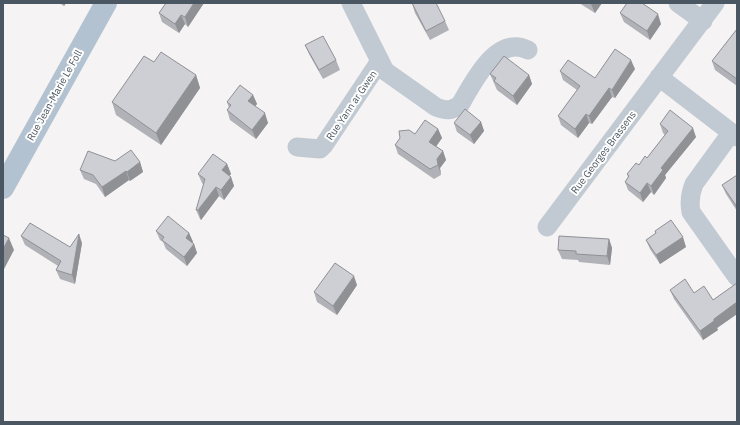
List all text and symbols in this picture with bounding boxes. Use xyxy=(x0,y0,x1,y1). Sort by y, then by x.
street label: Rue Jean-Marie Le Foll xyxy=(24,47,85,143)
street label: Rue Yann ar Gwen xyxy=(323,68,380,143)
street label: Rue Georges Brassens xyxy=(568,108,639,196)

